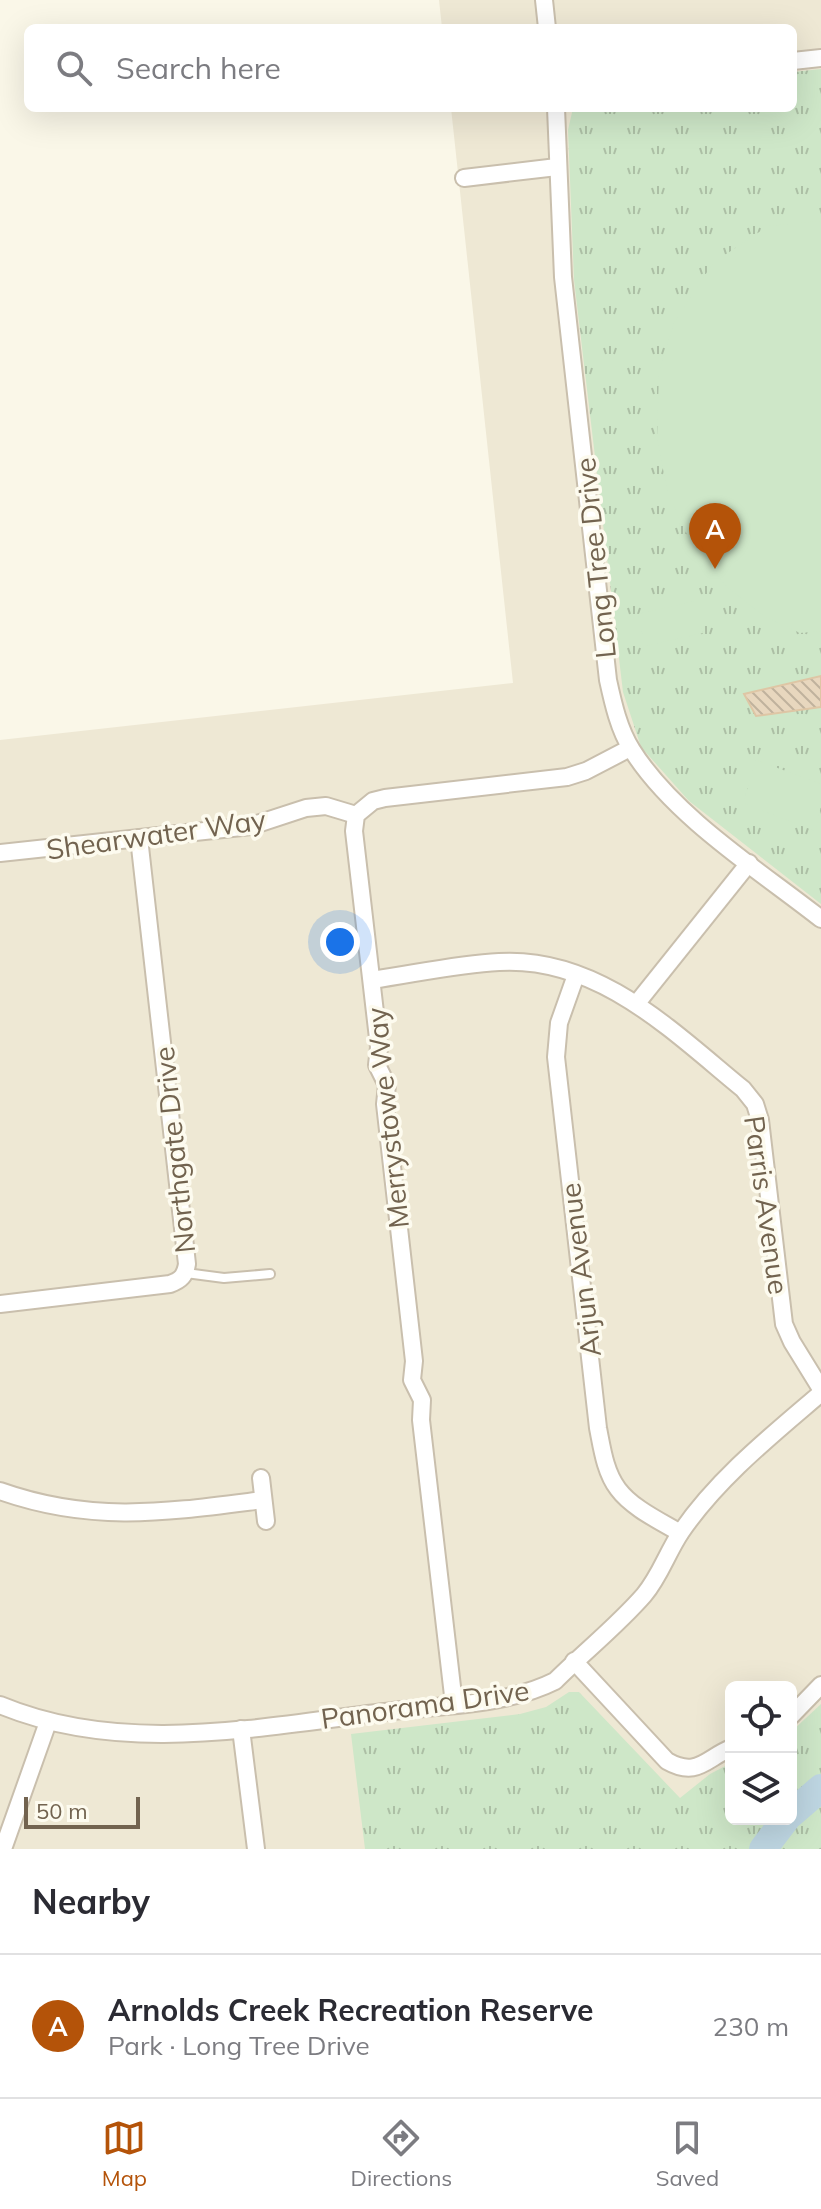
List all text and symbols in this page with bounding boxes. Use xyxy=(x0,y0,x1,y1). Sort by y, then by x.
search box xyxy=(24,24,797,112)
icon: search xyxy=(52,46,96,90)
text: Search here xyxy=(116,49,281,87)
street label: Long Tree Drive xyxy=(567,456,623,660)
pin: A xyxy=(689,503,741,569)
street label: Shearwater Way xyxy=(44,801,268,867)
your location xyxy=(320,922,360,962)
street label: Merrystowe Way xyxy=(358,1006,416,1230)
street label: Northgate Drive xyxy=(146,1045,202,1255)
street label: Parris Avenue xyxy=(737,1113,797,1297)
street label: Arjun Avenue xyxy=(552,1181,608,1359)
street label: Panorama Drive xyxy=(319,1672,531,1736)
map controls xyxy=(725,1681,797,1825)
button: locate xyxy=(725,1681,797,1753)
button: layers xyxy=(725,1753,797,1825)
scale bar xyxy=(24,1793,140,1829)
text: 50 m xyxy=(36,1797,87,1825)
text: Nearby xyxy=(32,1880,150,1923)
text: Arnolds Creek Recreation Reserve xyxy=(108,1991,593,2029)
text: A xyxy=(48,2010,68,2043)
text: 230 m xyxy=(713,2010,789,2043)
text: Park · Long Tree Drive xyxy=(108,2029,370,2062)
tab: Map xyxy=(102,2116,147,2192)
tab: Directions xyxy=(351,2116,452,2192)
tab: Saved xyxy=(656,2116,719,2192)

